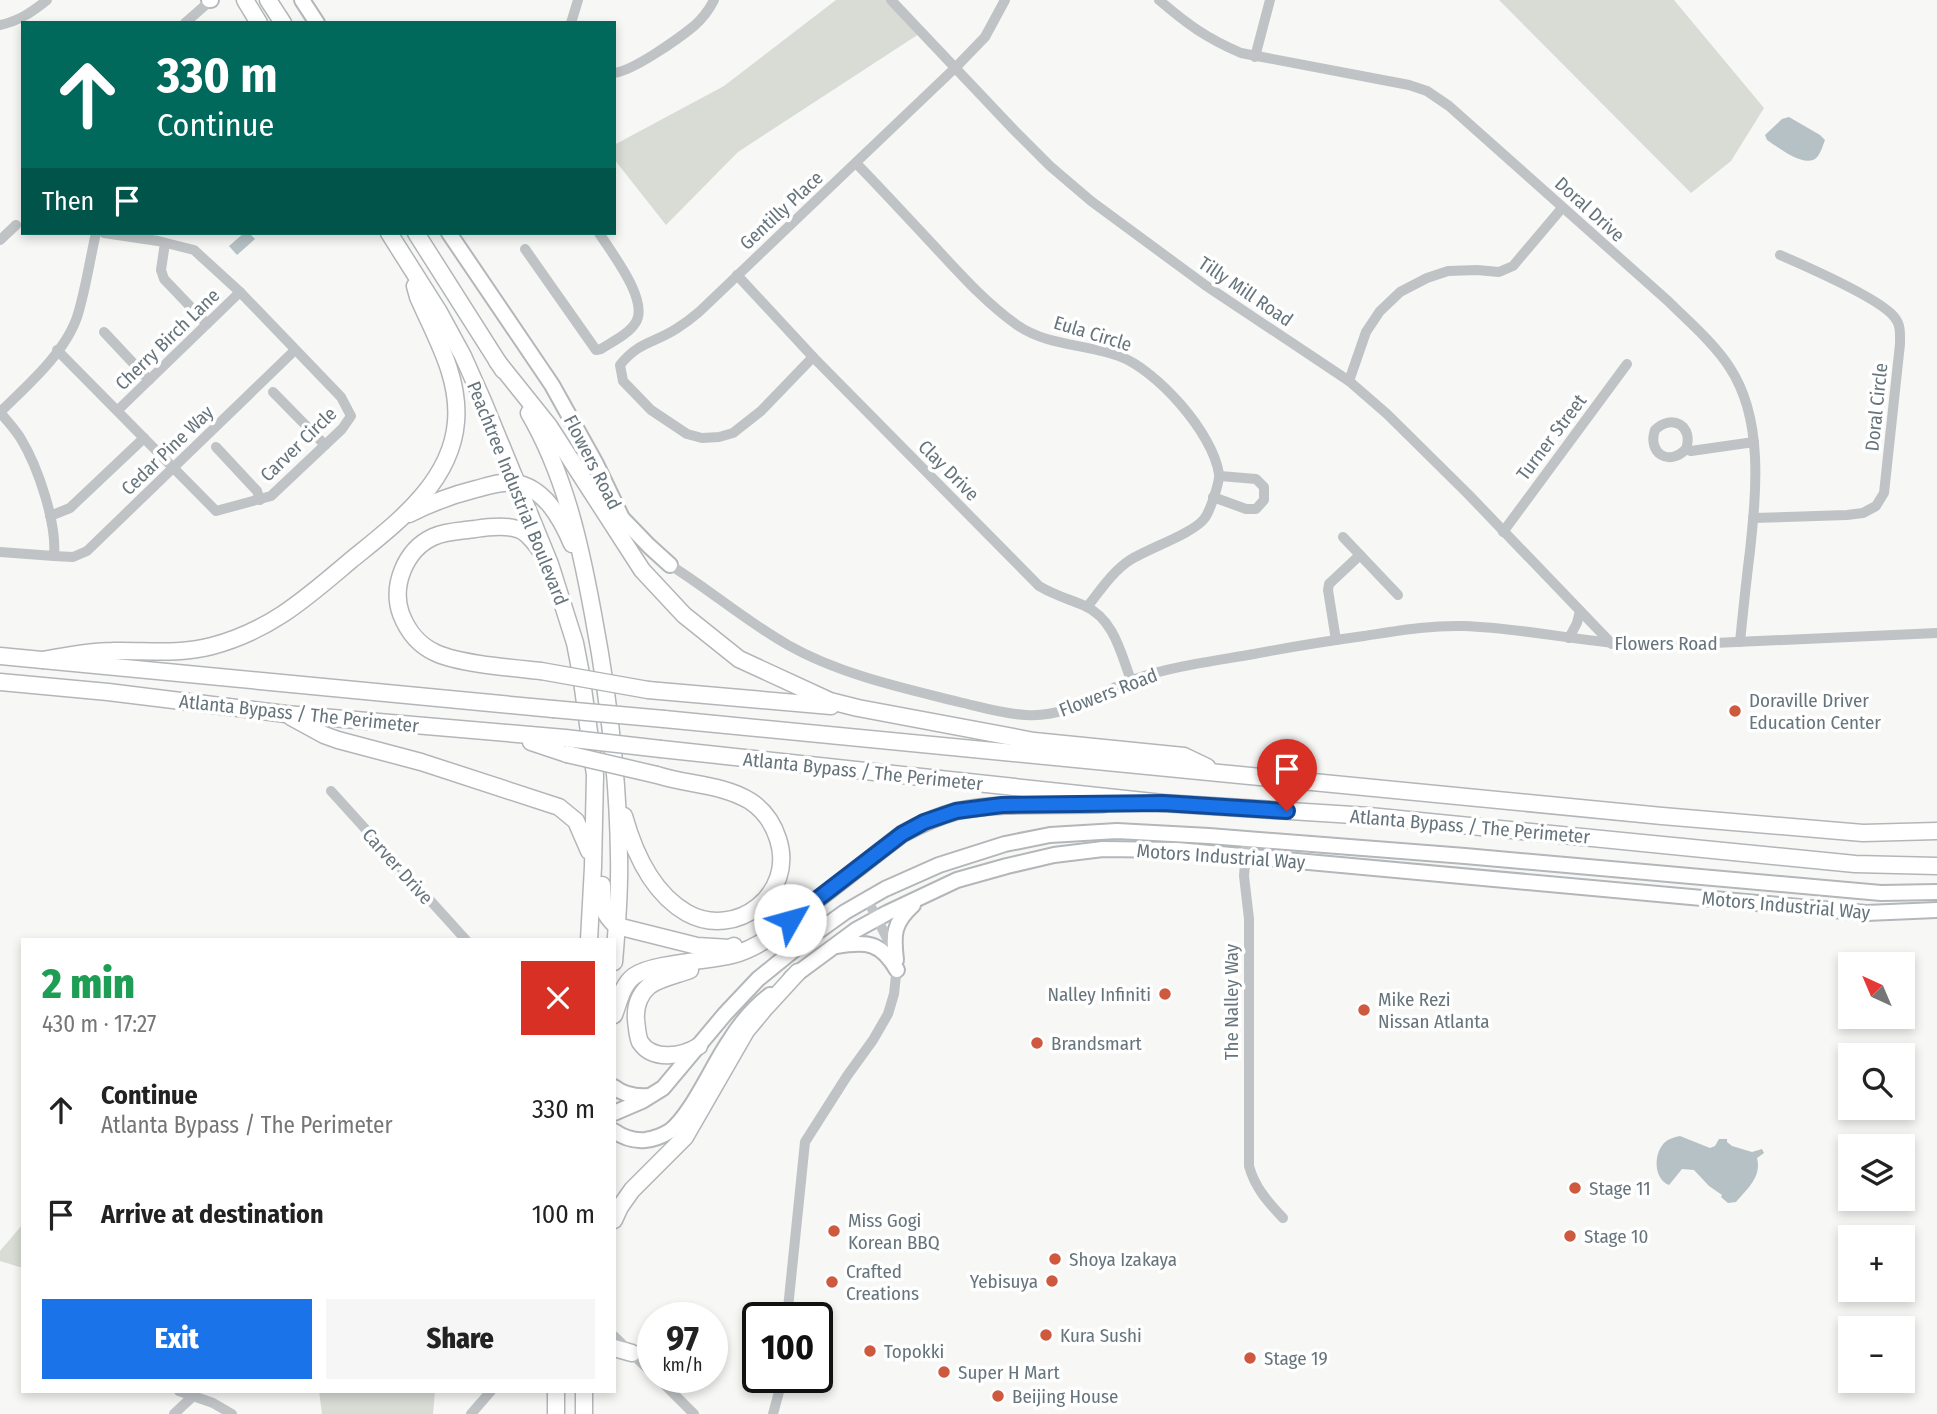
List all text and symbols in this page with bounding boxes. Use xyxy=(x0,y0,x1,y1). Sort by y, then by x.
text: 330 m xyxy=(157,46,278,105)
icon: ahead xyxy=(42,49,133,140)
text: Continue xyxy=(157,106,274,144)
street label: Gentilly Place xyxy=(735,166,828,255)
street label: Doral Drive xyxy=(1550,172,1629,247)
icon: arrive xyxy=(108,182,146,220)
text: Then xyxy=(42,186,94,217)
street label: Tilly Mill Road xyxy=(1194,252,1297,331)
street label: Cherry Birch Lane xyxy=(110,284,224,395)
street label: Eula Circle xyxy=(1051,311,1135,356)
street label: Doral Circle xyxy=(1860,362,1893,452)
street label: Peachtree Industrial Boulevard xyxy=(462,378,573,608)
street label: Turner Street xyxy=(1512,389,1592,485)
street label: Cedar Pine Way xyxy=(117,400,219,500)
street label: Carver Circle xyxy=(255,402,341,486)
street label: Flowers Road xyxy=(559,411,626,513)
street label: Clay Drive xyxy=(913,435,984,506)
street label: Flowers Road xyxy=(1614,632,1718,655)
street label: Flowers Road xyxy=(1056,663,1160,722)
street label: Atlanta Bypass / The Perimeter xyxy=(178,689,420,738)
place label: Doraville Driver Education Center xyxy=(1749,689,1881,734)
marker: Doraville Driver Education Center xyxy=(1727,703,1743,719)
pin xyxy=(1257,739,1317,811)
street label: Atlanta Bypass / The Perimeter xyxy=(742,747,984,796)
icon: arrive xyxy=(1268,750,1306,788)
street label: Atlanta Bypass / The Perimeter xyxy=(1349,805,1591,848)
street label: Carver Drive xyxy=(357,824,438,909)
street label: Motors Industrial Way xyxy=(1136,839,1307,874)
position arrow xyxy=(753,883,827,957)
street label: Motors Industrial Way xyxy=(1701,887,1872,924)
street label: The Nalley Way xyxy=(1220,943,1243,1060)
north arrow xyxy=(1838,952,1914,1029)
map controls xyxy=(1838,952,1915,1393)
text: 2 min xyxy=(42,959,135,1009)
button: close xyxy=(521,961,595,1035)
place label: Nalley Infiniti xyxy=(1047,983,1151,1006)
marker: Nalley Infiniti xyxy=(1157,986,1173,1002)
place label: Mike Rezi Nissan Atlanta xyxy=(1378,988,1490,1033)
marker: Mike Rezi Nissan Atlanta xyxy=(1356,1002,1372,1018)
text: 430 m · 17:27 xyxy=(42,1010,156,1038)
place label: Brandsmart xyxy=(1051,1032,1143,1055)
marker: Brandsmart xyxy=(1029,1035,1045,1051)
button: search xyxy=(1838,1043,1915,1120)
text: Continue xyxy=(101,1080,198,1111)
icon: ahead xyxy=(42,1091,80,1129)
text: 330 m xyxy=(532,1094,595,1125)
text: Atlanta Bypass / The Perimeter xyxy=(101,1111,392,1139)
button: layers xyxy=(1838,1134,1915,1211)
place label: Stage 11 xyxy=(1589,1177,1651,1200)
marker: Stage 11 xyxy=(1567,1180,1583,1196)
icon: arrive xyxy=(42,1196,80,1234)
text: Arrive at destination xyxy=(101,1199,324,1230)
text: 100 m xyxy=(532,1199,595,1230)
place label: Miss Gogi Korean BBQ xyxy=(848,1209,940,1254)
marker: Miss Gogi Korean BBQ xyxy=(826,1223,842,1239)
place label: Stage 10 xyxy=(1584,1225,1648,1248)
button: + xyxy=(1838,1225,1915,1302)
marker: Stage 10 xyxy=(1562,1228,1578,1244)
place label: Shoya Izakaya xyxy=(1069,1248,1177,1271)
marker: Shoya Izakaya xyxy=(1047,1251,1063,1267)
place label: Crafted Creations xyxy=(846,1260,919,1305)
place label: Yebisuya xyxy=(970,1270,1038,1293)
marker: Yebisuya xyxy=(1044,1273,1060,1289)
marker: Crafted Creations xyxy=(824,1274,840,1290)
button: Exit xyxy=(42,1299,312,1379)
button: Share xyxy=(326,1299,595,1379)
speed limit sign: 100 xyxy=(742,1302,833,1393)
button: − xyxy=(1838,1316,1915,1393)
text: 97 xyxy=(666,1317,699,1359)
place label: Kura Sushi xyxy=(1060,1324,1142,1347)
marker: Kura Sushi xyxy=(1038,1327,1054,1343)
place label: Topokki xyxy=(884,1340,944,1363)
marker: Topokki xyxy=(862,1343,878,1359)
place label: Stage 19 xyxy=(1264,1347,1328,1370)
marker: Stage 19 xyxy=(1242,1350,1258,1366)
text: km/h xyxy=(662,1354,703,1376)
place label: Super H Mart xyxy=(958,1361,1060,1384)
marker: Super H Mart xyxy=(936,1364,952,1380)
place label: Beijing House xyxy=(1012,1385,1119,1408)
marker: Beijing House xyxy=(990,1388,1006,1404)

